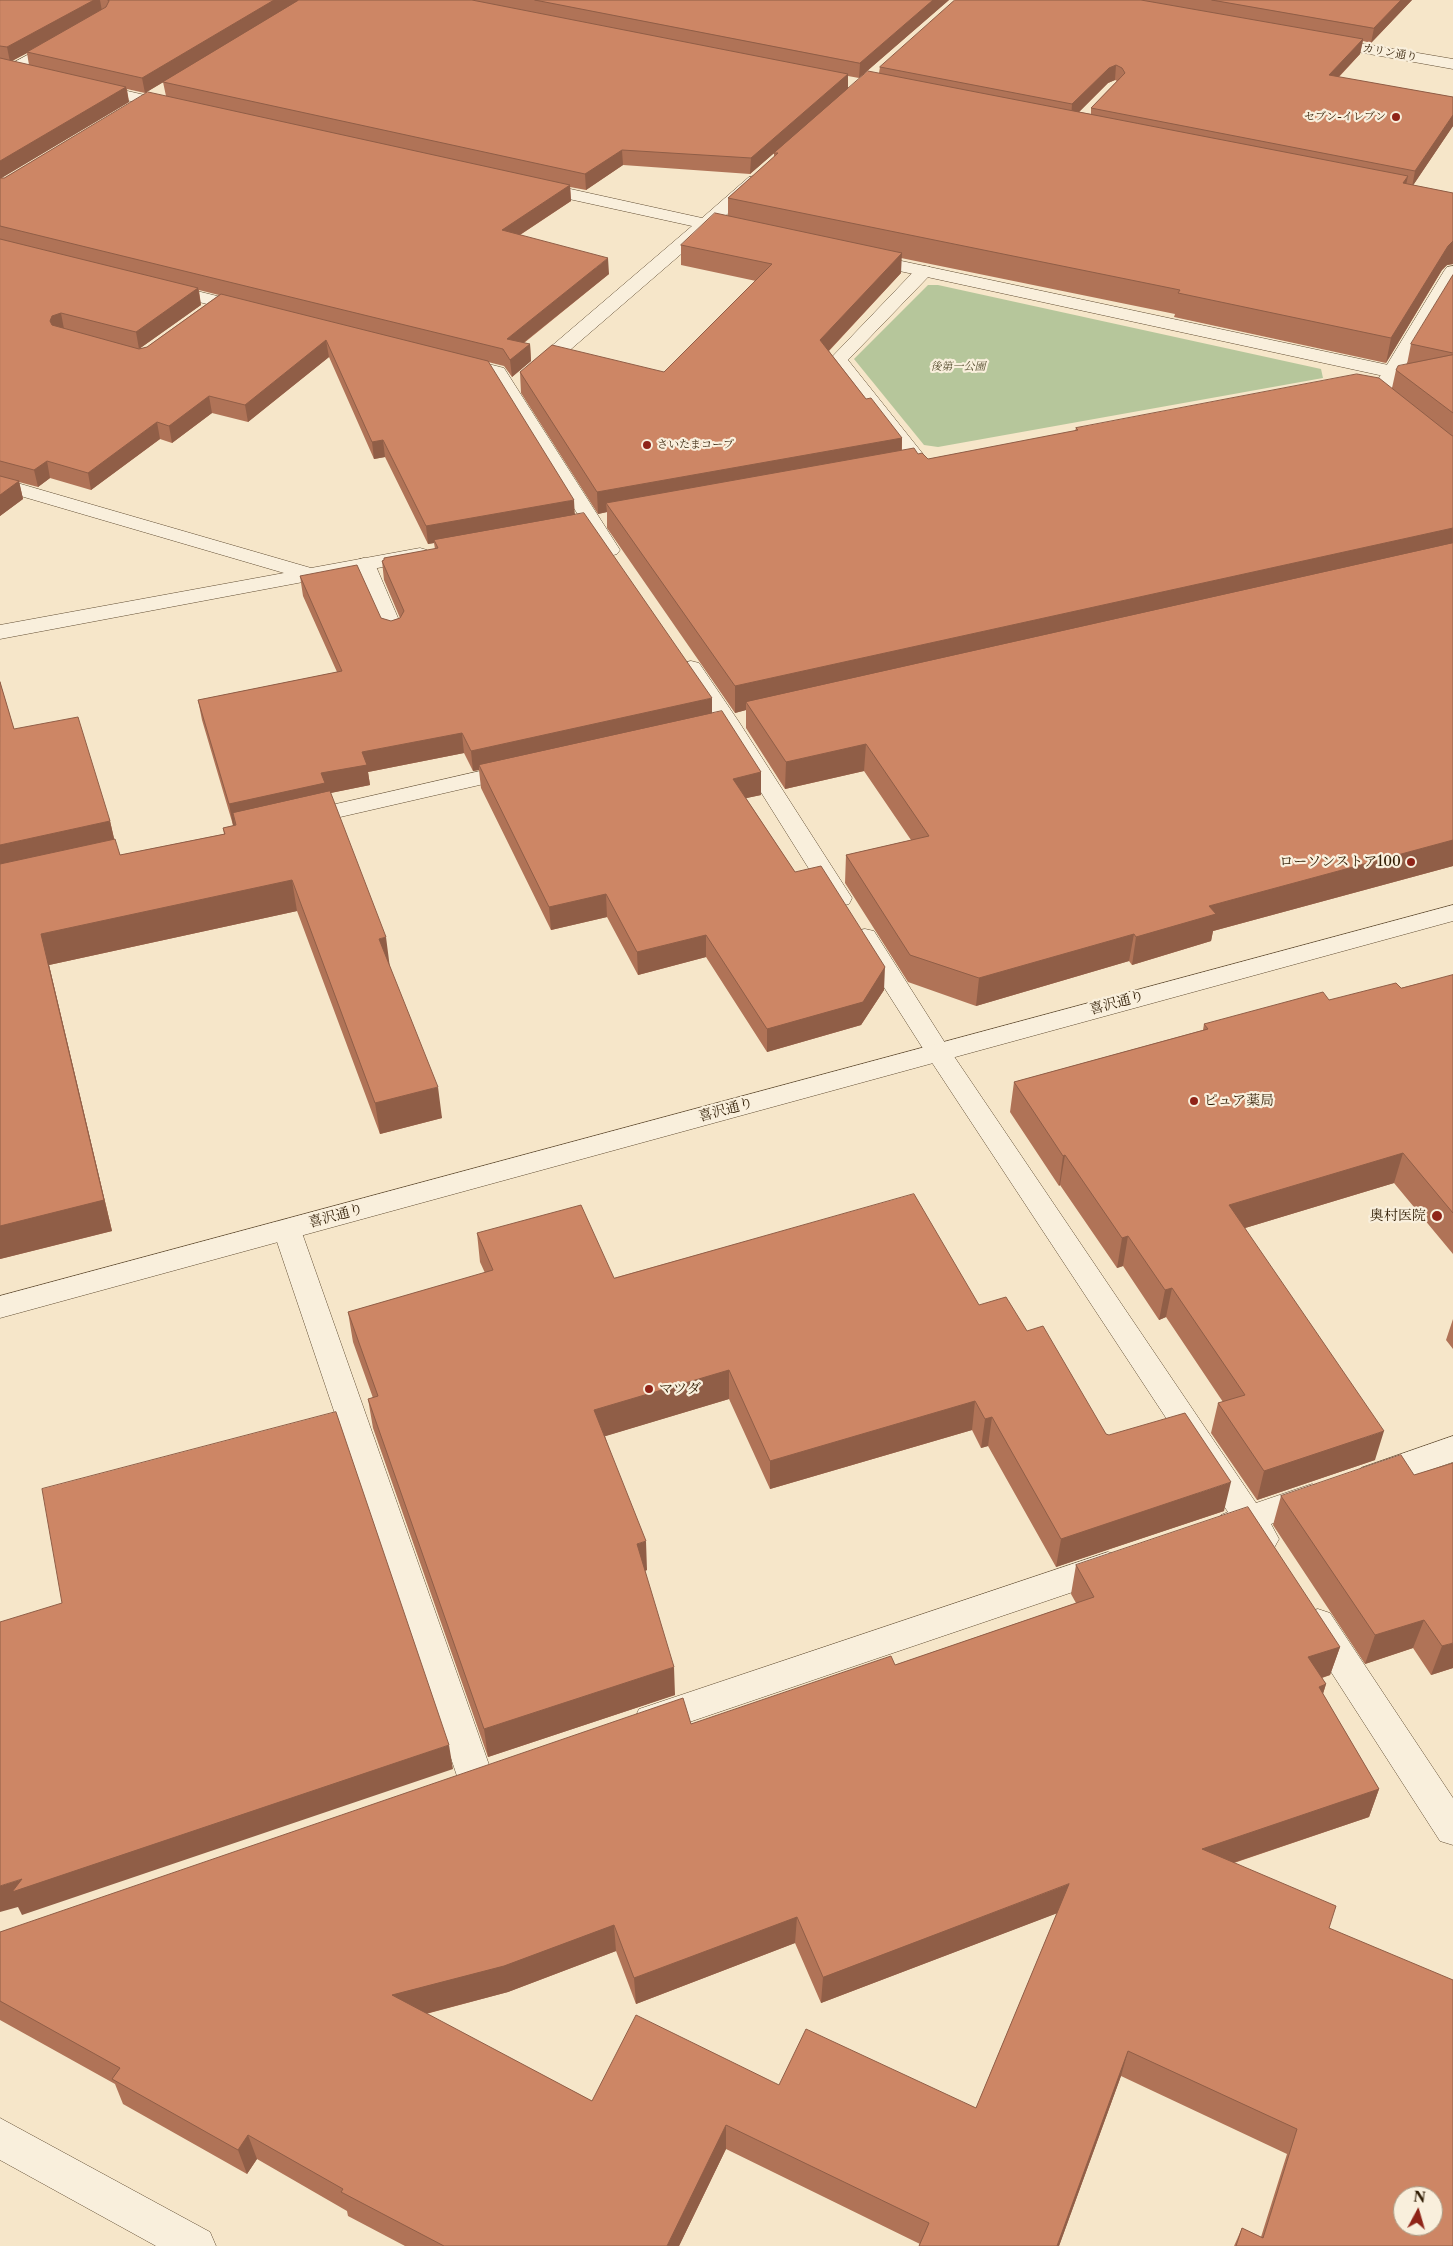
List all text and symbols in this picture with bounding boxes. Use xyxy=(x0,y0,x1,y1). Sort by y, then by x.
street label: カリン通り xyxy=(1362,42,1418,64)
place label: セブン-イレブン xyxy=(1304,110,1386,124)
marker: セブン-イレブン xyxy=(1390,111,1402,123)
park label: 後第一公園 xyxy=(931,360,985,374)
place label: さいたまコープ xyxy=(657,438,734,452)
marker: さいたまコープ xyxy=(641,439,653,451)
place label: ローソンストア100 xyxy=(1279,854,1401,870)
marker: ローソンストア100 xyxy=(1405,856,1417,868)
street label: 喜沢通り xyxy=(1088,988,1146,1018)
place label: ピュア薬局 xyxy=(1204,1093,1274,1109)
street label: 喜沢通り xyxy=(697,1095,755,1125)
marker: ピュア薬局 xyxy=(1188,1095,1200,1107)
street label: 喜沢通り xyxy=(307,1201,365,1231)
place label: 奥村医院 xyxy=(1370,1208,1426,1224)
marker: 奥村医院 xyxy=(1430,1209,1444,1223)
place label: マツダ xyxy=(659,1381,701,1397)
marker: マツダ xyxy=(643,1383,655,1395)
north arrow xyxy=(1393,2186,1443,2236)
text: N xyxy=(1412,2187,1426,2207)

